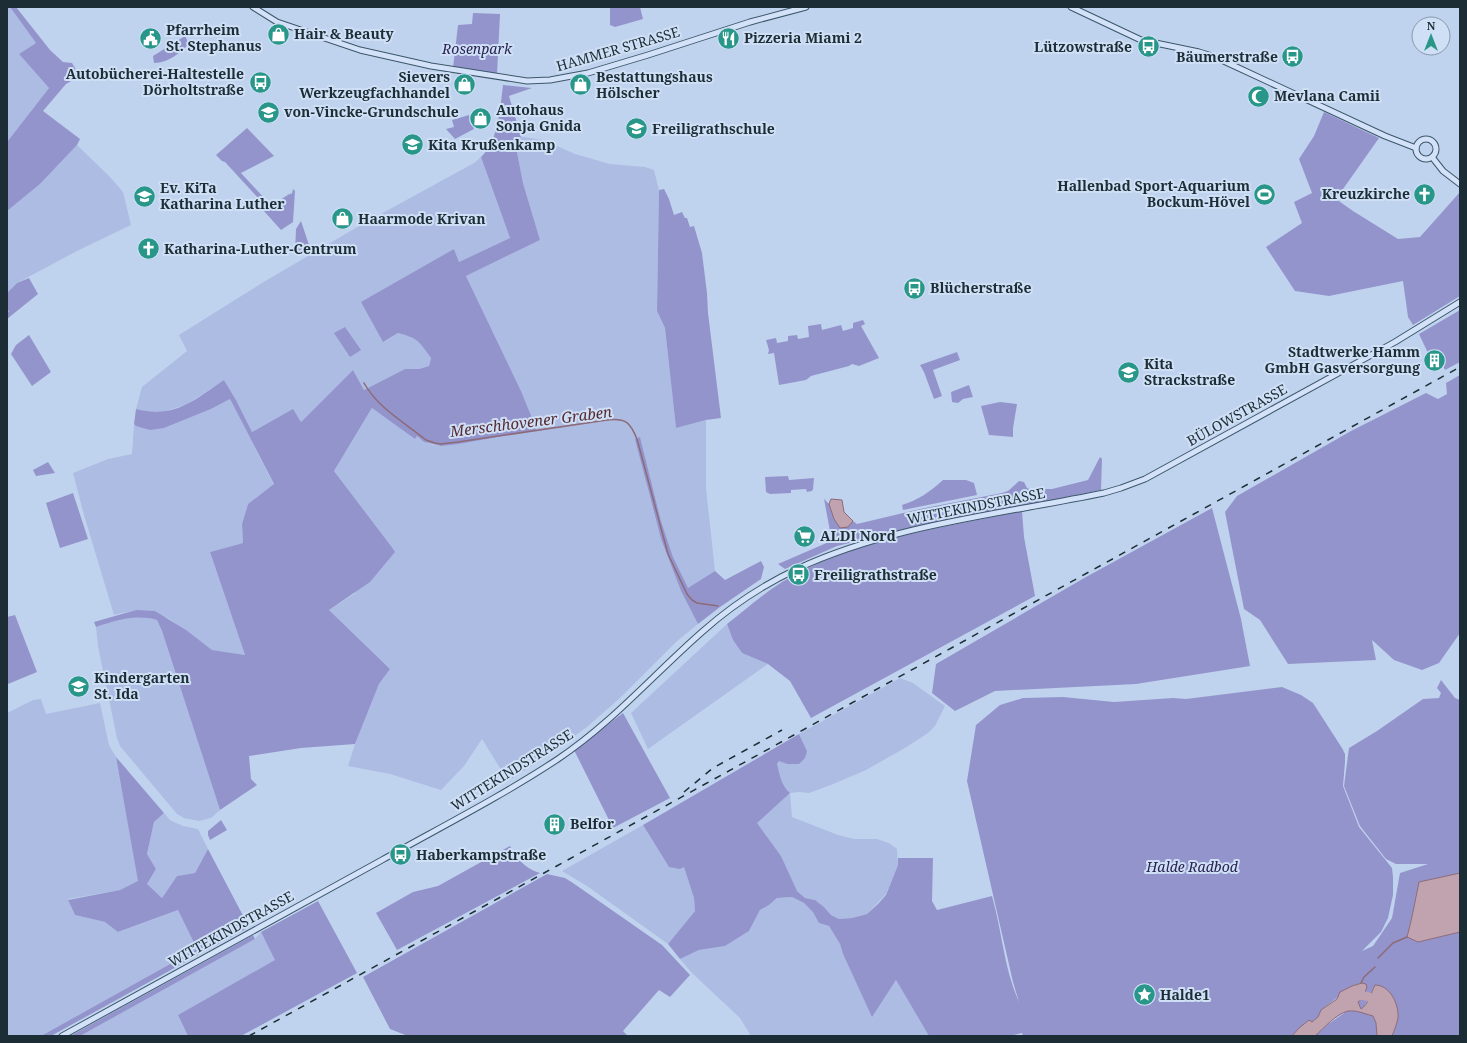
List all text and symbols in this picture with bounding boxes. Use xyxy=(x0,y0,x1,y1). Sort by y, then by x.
north arrow xyxy=(1411,16,1451,56)
text: N xyxy=(1427,18,1436,33)
place label: Pfarrheim St. Stephanus xyxy=(166,20,262,55)
shop icon: Hair & Beauty xyxy=(266,21,292,47)
street label: HAMMER STRASSE xyxy=(554,22,682,75)
place label: Hair & Beauty xyxy=(294,24,394,43)
public building icon: Pfarrheim St. Stephanus xyxy=(137,25,163,51)
restaurant icon: Pizzeria Miami 2 xyxy=(715,25,741,51)
place label: Pizzeria Miami 2 xyxy=(744,28,862,47)
bus stop icon: Lützowstraße xyxy=(1135,34,1161,60)
place label: Lützowstraße xyxy=(1034,37,1132,56)
park label: Rosenpark xyxy=(441,39,513,58)
bus stop icon: Bäumerstraße xyxy=(1280,44,1306,70)
place label: Bäumerstraße xyxy=(1176,47,1278,66)
place label: Autobücherei-Haltestelle Dörholtstraße xyxy=(66,64,244,99)
place label: Sievers Werkzeugfachhandel xyxy=(299,67,450,102)
place label: Bestattungshaus Hölscher xyxy=(596,67,713,102)
bus stop icon: Autobücherei-Haltestelle Dörholtstraße xyxy=(247,69,273,95)
shop icon: Sievers Werkzeugfachhandel xyxy=(452,72,478,98)
shop icon: Bestattungshaus Hölscher xyxy=(567,72,593,98)
mosque icon: Mevlana Camii xyxy=(1246,83,1272,109)
place label: Mevlana Camii xyxy=(1274,86,1380,105)
school or university icon: von-Vincke-Grundschule xyxy=(256,99,282,125)
place label: Autohaus Sonja Gnida xyxy=(496,100,581,135)
place label: von-Vincke-Grundschule xyxy=(284,102,459,121)
shop icon: Autohaus Sonja Gnida xyxy=(467,105,493,131)
school or university icon: Freiligrathschule xyxy=(624,116,650,142)
place label: Freiligrathschule xyxy=(652,119,775,138)
school or university icon: Kita Krußenkamp xyxy=(399,132,425,158)
place label: Kita Krußenkamp xyxy=(428,135,555,154)
place label: Hallenbad Sport-Aquarium Bockum-Hövel xyxy=(1057,176,1250,211)
place label: Ev. KiTa Katharina Luther xyxy=(160,178,285,213)
sports icon: Hallenbad Sport-Aquarium Bockum-Hövel xyxy=(1252,181,1278,207)
church icon: Kreuzkirche xyxy=(1412,181,1438,207)
school or university icon: Ev. KiTa Katharina Luther xyxy=(131,183,157,209)
place label: Kreuzkirche xyxy=(1322,184,1410,203)
shop icon: Haarmode Krivan xyxy=(329,206,355,232)
place label: Haarmode Krivan xyxy=(358,209,485,228)
church icon: Katharina-Luther-Centrum xyxy=(135,236,161,262)
place label: Katharina-Luther-Centrum xyxy=(164,239,357,258)
bus stop icon: Blücherstraße xyxy=(901,275,927,301)
place label: Blücherstraße xyxy=(930,278,1031,297)
place label: Stadtwerke Hamm GmbH Gasversorgung xyxy=(1264,342,1420,377)
building icon: Stadtwerke Hamm GmbH Gasversorgung xyxy=(1422,347,1448,373)
place label: Kita Strackstraße xyxy=(1144,354,1235,389)
school or university icon: Kita Strackstraße xyxy=(1115,359,1141,385)
street label: BÜLOWSTRASSE xyxy=(1183,379,1290,450)
water label: Merschhovener Graben xyxy=(448,401,613,441)
street label: WITTEKINDSTRASSE xyxy=(905,483,1047,528)
supermarket icon: ALDI Nord xyxy=(792,523,818,549)
place label: ALDI Nord xyxy=(820,526,896,545)
bus stop icon: Freiligrathstraße xyxy=(785,562,811,588)
place label: Freiligrathstraße xyxy=(814,565,937,584)
place label: Kindergarten St. Ida xyxy=(94,668,190,703)
school or university icon: Kindergarten St. Ida xyxy=(66,673,92,699)
street label: WITTEKINDSTRASSE xyxy=(447,724,577,815)
building icon: Belfor xyxy=(541,811,567,837)
place label: Belfor xyxy=(570,814,615,833)
bus stop icon: Haberkampstraße xyxy=(388,842,414,868)
place label: Haberkampstraße xyxy=(416,845,546,864)
park label: Halde Radbod xyxy=(1145,857,1239,876)
street label: WITTEKINDSTRASSE xyxy=(165,886,297,971)
place icon: Halde1 xyxy=(1131,982,1157,1008)
place label: Halde1 xyxy=(1160,985,1210,1004)

